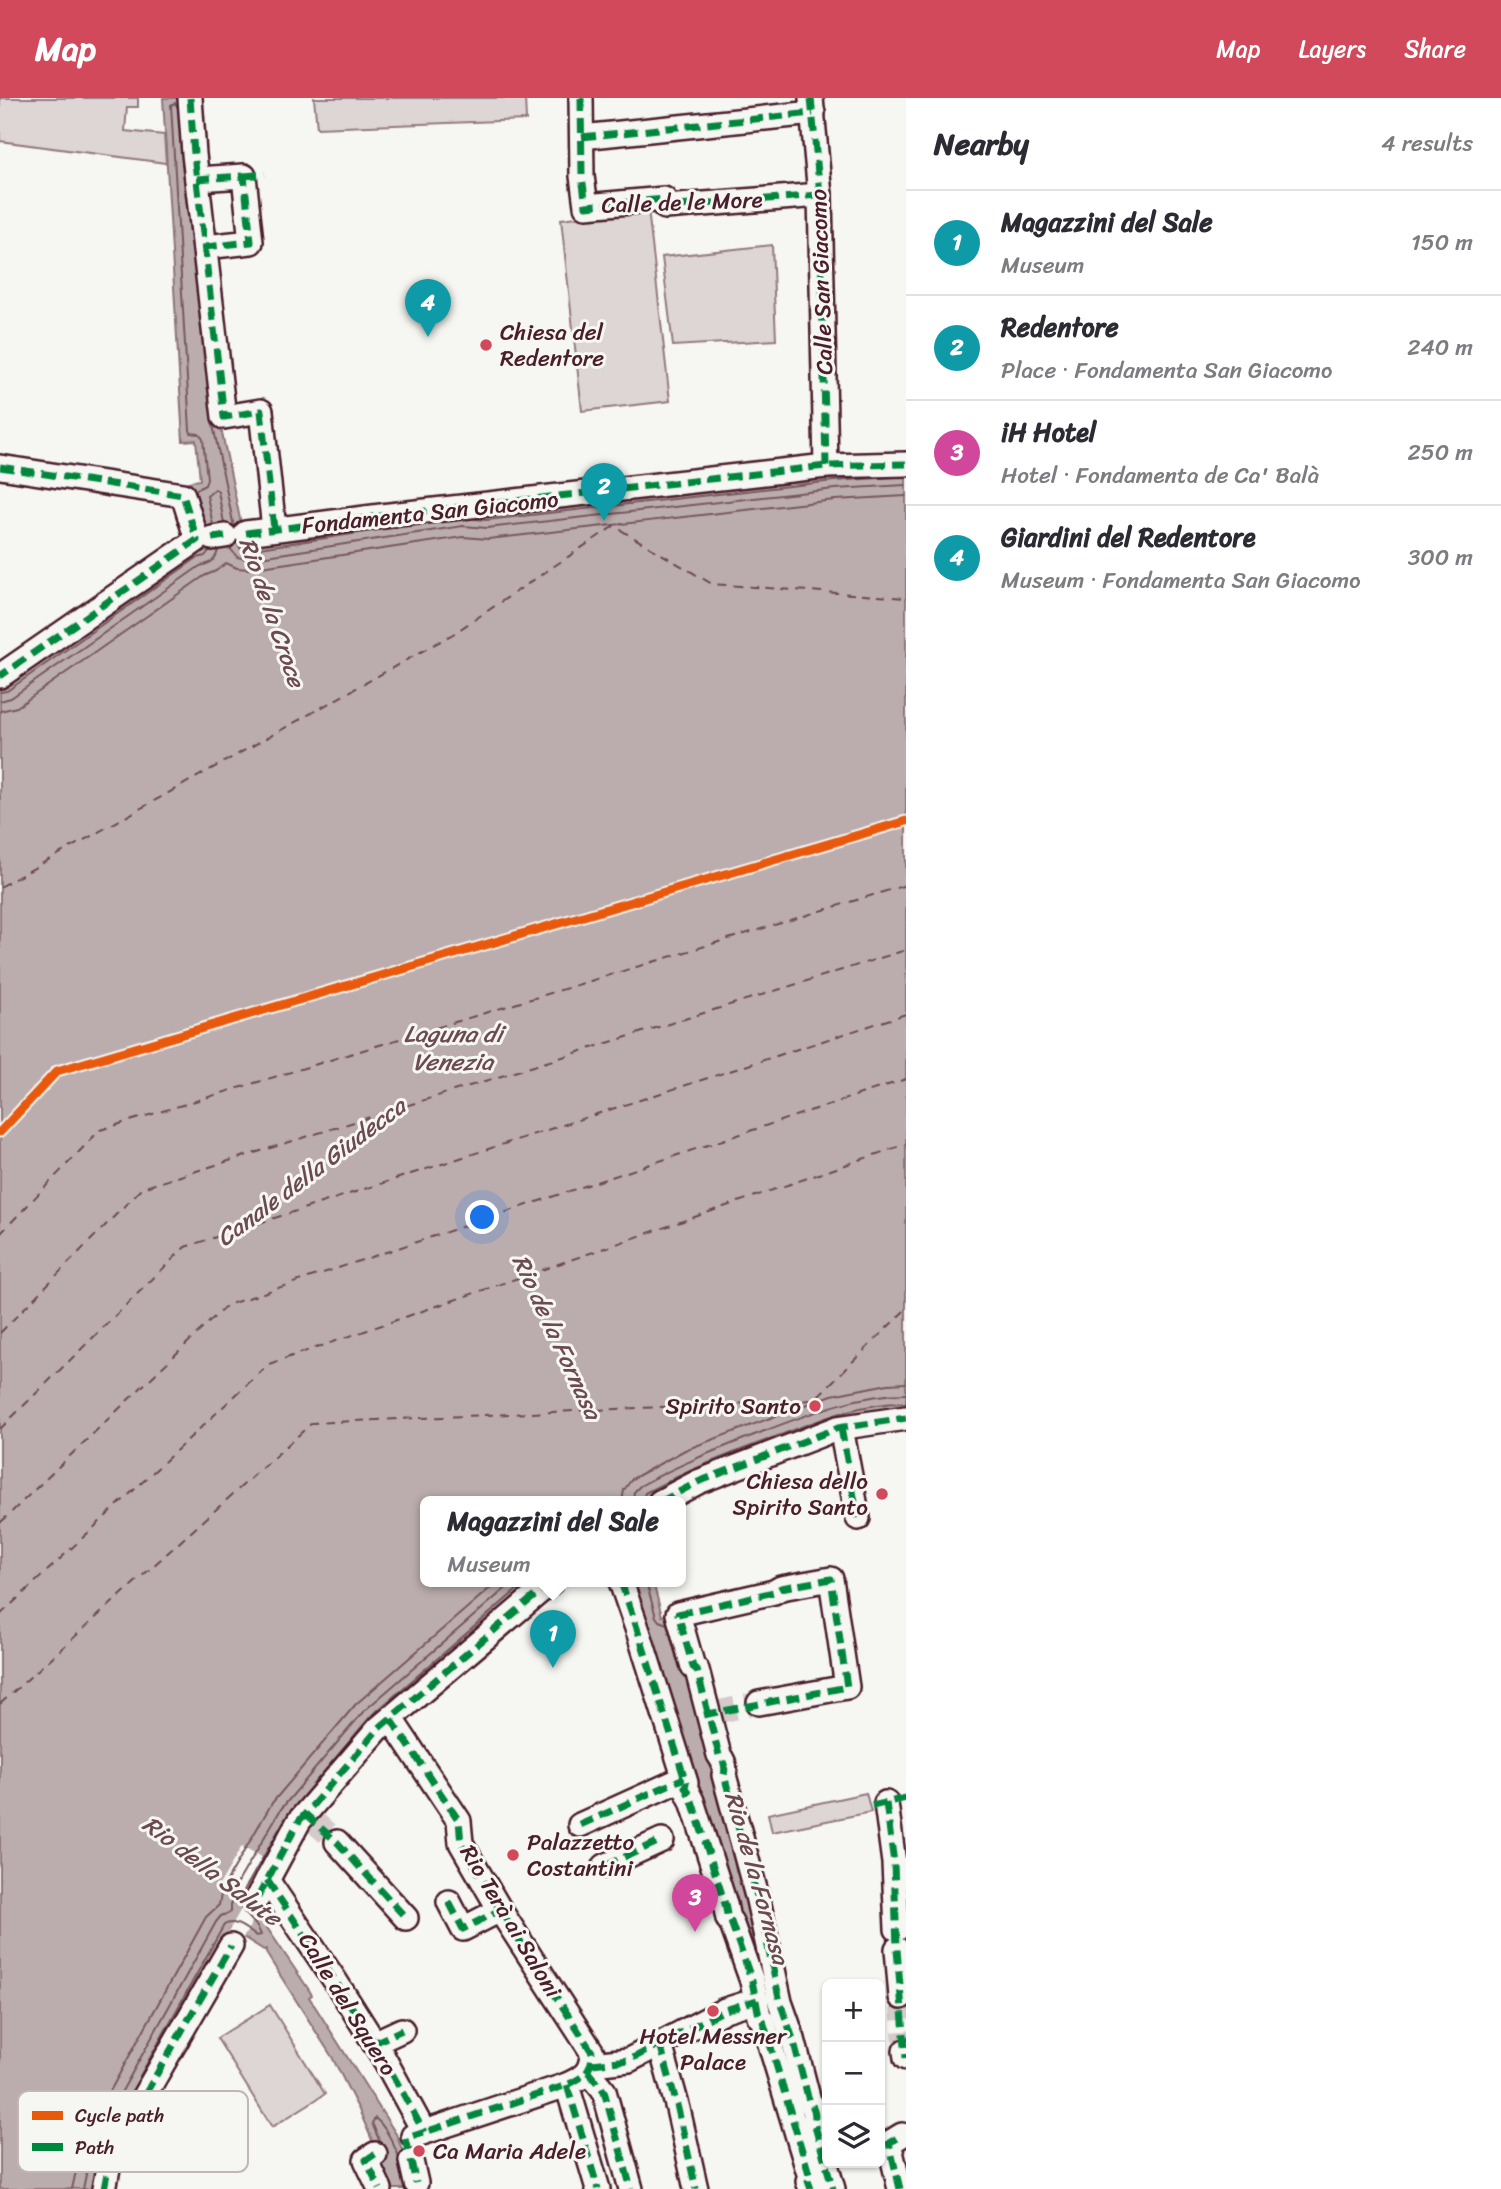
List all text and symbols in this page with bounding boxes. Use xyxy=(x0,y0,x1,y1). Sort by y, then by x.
text: Map xyxy=(35,20,96,78)
text: Map xyxy=(1216,28,1261,70)
text: Layers xyxy=(1299,28,1366,70)
text: Share xyxy=(1404,28,1466,70)
text: Nearby xyxy=(934,117,1029,171)
text: 4 results xyxy=(1381,123,1473,164)
street label: Calle de le More xyxy=(601,179,763,226)
street label: Calle San Giacomo xyxy=(798,188,845,375)
text: Magazzini del Sale xyxy=(1001,199,1213,245)
text: 1 xyxy=(952,222,962,263)
text: 150 m xyxy=(1411,222,1473,263)
text: Museum xyxy=(1001,245,1085,286)
pin: 4 xyxy=(405,279,451,337)
text: Redentore xyxy=(1001,304,1119,350)
place label: Chiesa del Redentore xyxy=(500,312,604,379)
text: 2 xyxy=(950,327,964,368)
text: 240 m xyxy=(1407,327,1473,368)
marker: Chiesa del Redentore xyxy=(478,337,494,353)
text: Place · Fondamenta San Giacomo xyxy=(1001,350,1332,391)
text: iH Hotel xyxy=(1001,409,1096,455)
text: 3 xyxy=(951,432,963,473)
text: 250 m xyxy=(1407,432,1473,473)
text: Hotel · Fondamenta de Ca' Balà xyxy=(1001,455,1319,496)
pin: 2 xyxy=(581,463,627,521)
street label: Fondamenta San Giacomo xyxy=(300,479,560,546)
text: Giardini del Redentore xyxy=(1001,514,1255,560)
water label: Rio de la Croce xyxy=(227,532,318,695)
text: 4 xyxy=(950,537,964,578)
text: 300 m xyxy=(1408,537,1473,578)
text: Museum · Fondamenta San Giacomo xyxy=(1001,560,1361,601)
water label: Laguna di Venezia xyxy=(404,1013,507,1083)
water label: Canale della Giudecca xyxy=(207,1085,417,1258)
your location xyxy=(465,1200,499,1234)
water label: Rio de la Fornasa xyxy=(500,1247,615,1428)
place label: Spirito Santo xyxy=(666,1386,801,1427)
marker: Spirito Santo xyxy=(807,1398,823,1414)
place label: Chiesa dello Spirito Santo xyxy=(733,1461,868,1528)
marker: Chiesa dello Spirito Santo xyxy=(874,1486,890,1502)
popup xyxy=(420,1496,686,1587)
text: Magazzini del Sale xyxy=(447,1498,659,1544)
text: Museum xyxy=(447,1544,531,1585)
pin: 1 xyxy=(530,1610,576,1668)
water label: Rio de la Fornasa xyxy=(712,1786,802,1971)
water label: Rio della Salute xyxy=(133,1804,293,1939)
place label: Palazzetto Costantini xyxy=(527,1822,635,1889)
street label: Rio Terà ai Saloni xyxy=(448,1837,573,2007)
marker: Palazzetto Costantini xyxy=(505,1847,521,1863)
pin: 3 xyxy=(672,1874,718,1932)
street label: Calle del Squero xyxy=(287,1924,408,2084)
map controls xyxy=(822,1979,885,2168)
button: + xyxy=(822,1979,885,2042)
marker: Hotel Messner Palace xyxy=(705,2003,721,2019)
place label: Hotel Messner Palace xyxy=(640,2016,788,2083)
button: − xyxy=(822,2042,885,2105)
legend xyxy=(18,2091,248,2172)
text: Cycle path xyxy=(75,2099,164,2132)
button: layers xyxy=(822,2105,885,2168)
text: Path xyxy=(75,2131,114,2164)
place label: Ca Maria Adele xyxy=(433,2131,586,2172)
marker: Ca Maria Adele xyxy=(411,2143,427,2159)

